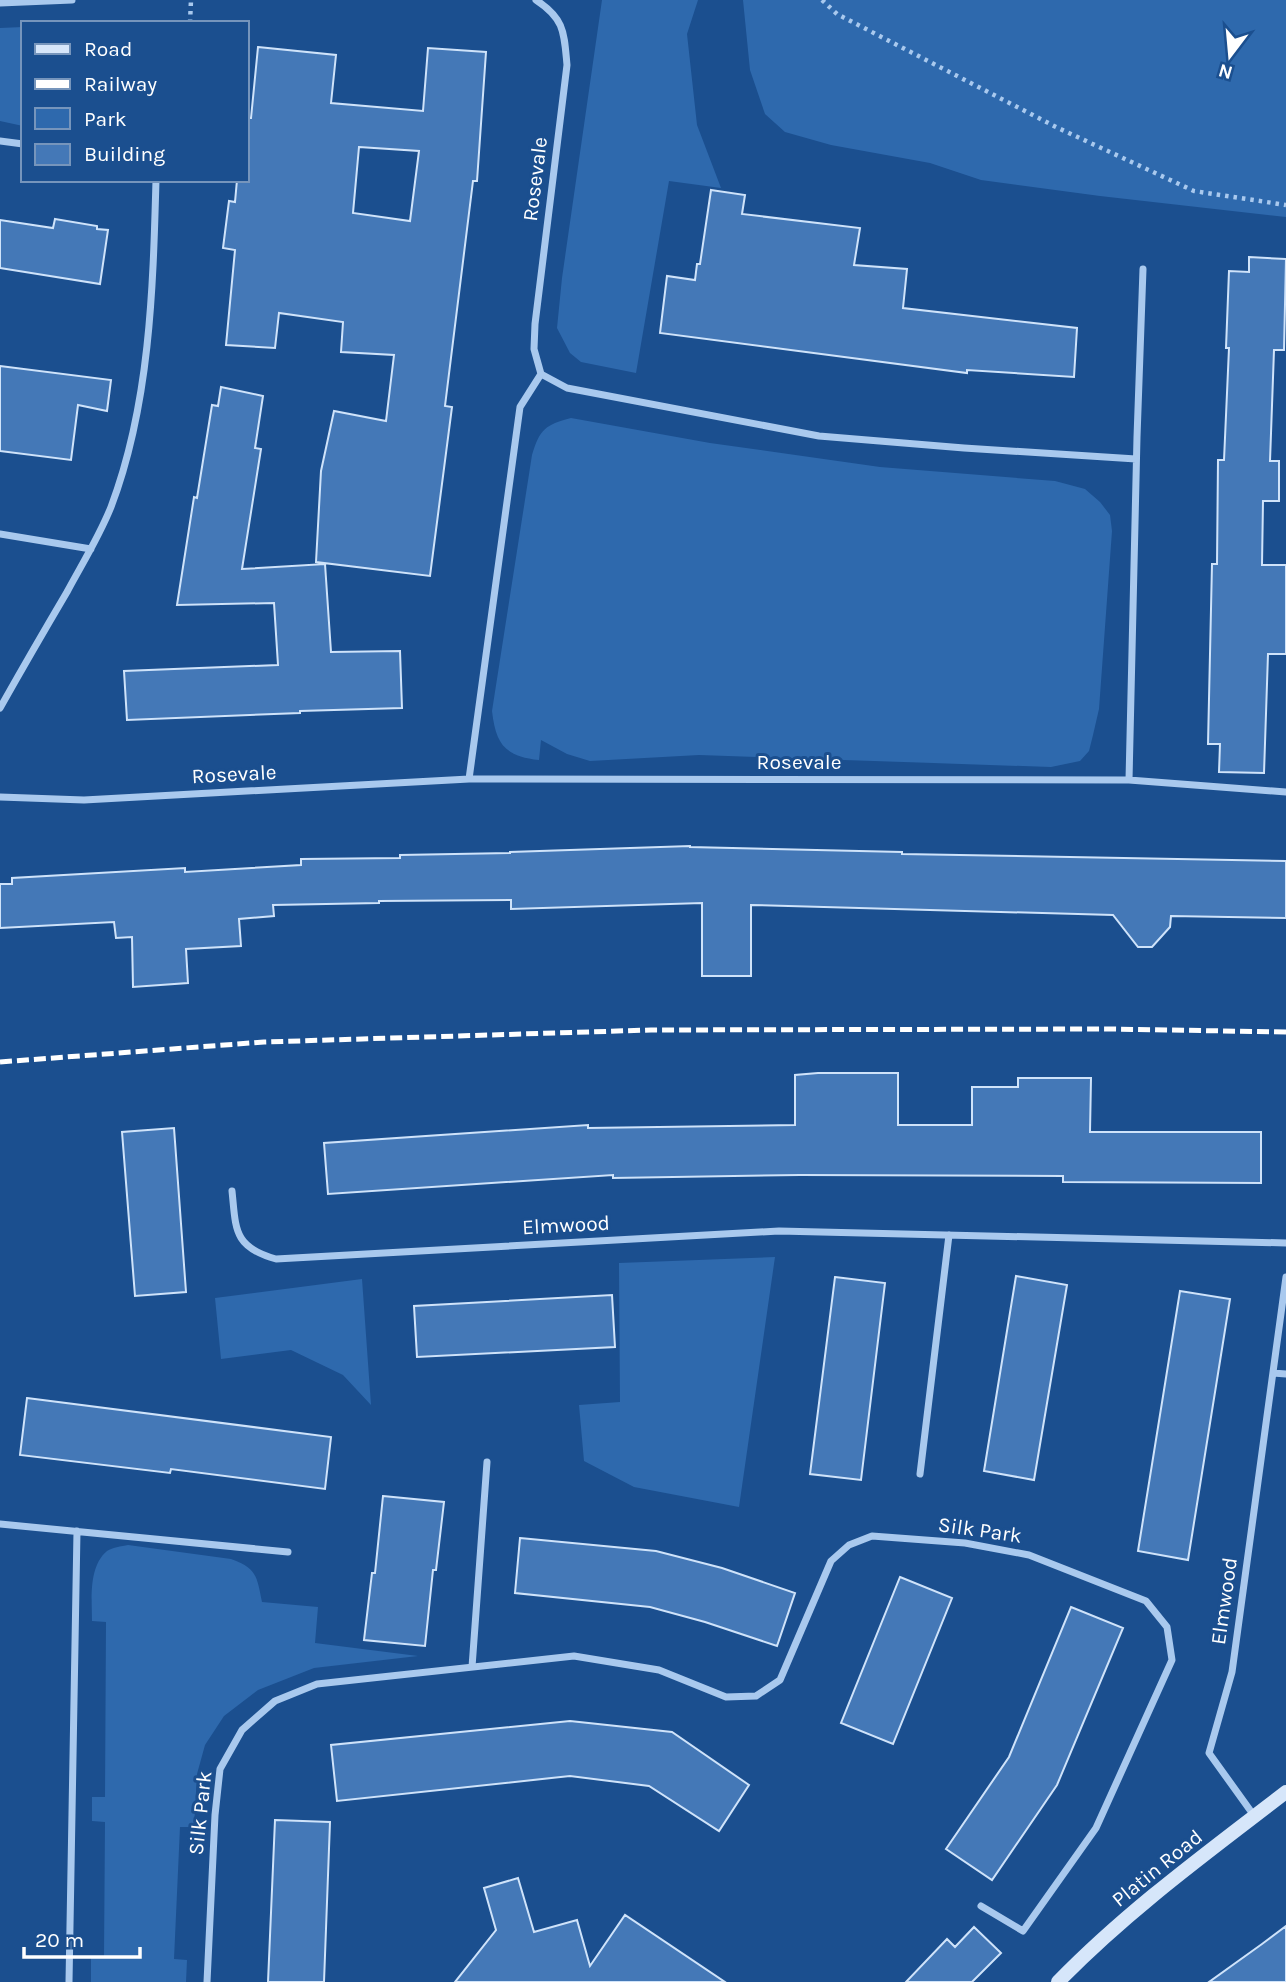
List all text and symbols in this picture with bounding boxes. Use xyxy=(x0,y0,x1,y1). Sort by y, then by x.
legend xyxy=(21,21,248,182)
north arrow xyxy=(1195,21,1265,91)
text: Road xyxy=(84,37,132,61)
text: N xyxy=(1216,59,1235,84)
text: Railway xyxy=(84,72,157,96)
text: Park xyxy=(84,107,127,131)
street label: Rosevale xyxy=(518,135,552,223)
text: Building xyxy=(84,142,165,166)
street label: Rosevale xyxy=(757,750,841,774)
street label: Rosevale xyxy=(191,760,277,788)
street label: Elmwood xyxy=(521,1211,611,1239)
street label: Silk Park xyxy=(937,1512,1024,1548)
street label: Elmwood xyxy=(1206,1556,1242,1646)
street label: Silk Park xyxy=(184,1770,216,1856)
street label: Platin Road xyxy=(1107,1824,1207,1912)
scale bar xyxy=(24,1916,140,1960)
text: 20 m xyxy=(35,1928,84,1952)

